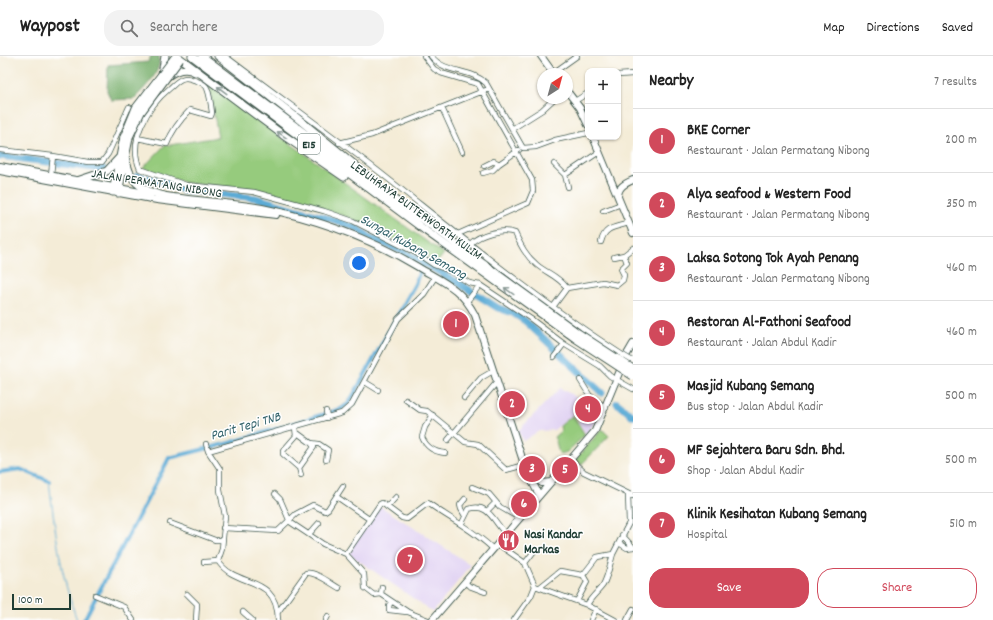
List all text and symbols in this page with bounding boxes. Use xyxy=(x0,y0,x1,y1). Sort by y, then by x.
search box xyxy=(104,10,384,46)
text: Waypost xyxy=(20,14,80,41)
icon: search xyxy=(118,17,140,39)
text: Search here xyxy=(150,17,218,39)
text: Map xyxy=(823,18,845,38)
text: Directions xyxy=(867,18,920,38)
text: Saved xyxy=(942,18,973,38)
north arrow xyxy=(537,68,573,104)
map controls xyxy=(585,68,621,140)
button: + xyxy=(585,68,621,104)
text: Nearby xyxy=(649,70,693,94)
text: 7 results xyxy=(934,73,977,92)
one-way arrow xyxy=(217,86,228,94)
button: − xyxy=(585,104,621,140)
text: BKE Corner xyxy=(687,120,750,142)
one-way arrow xyxy=(277,131,288,139)
text: 1 xyxy=(661,131,663,150)
text: 200 m xyxy=(945,131,977,150)
road number: E15 xyxy=(298,134,320,154)
text: Restaurant · Jalan Permatang Nibong xyxy=(687,142,870,161)
street label: LEBUHRAYA BUTTERWORTH KULIM xyxy=(346,157,485,265)
street label: JALAN PERMATANG NIBONG xyxy=(90,165,223,204)
text: Alya seafood & Western Food xyxy=(687,184,851,206)
text: 2 xyxy=(659,195,665,214)
text: 350 m xyxy=(946,195,977,214)
text: Restaurant · Jalan Permatang Nibong xyxy=(687,206,870,225)
water label: Sungai Kubang Semang xyxy=(356,210,471,286)
text: Laksa Sotong Tok Ayah Penang xyxy=(687,248,859,270)
your location xyxy=(349,253,369,273)
text: 3 xyxy=(659,259,665,278)
text: 460 m xyxy=(946,259,977,278)
text: Restaurant · Jalan Permatang Nibong xyxy=(687,270,870,289)
one-way arrow xyxy=(503,287,514,295)
pin: 1 xyxy=(443,309,469,339)
text: Restoran Al-Fathoni Seafood xyxy=(687,312,851,334)
text: 4 xyxy=(659,323,665,342)
text: 460 m xyxy=(946,323,977,342)
text: Restaurant · Jalan Abdul Kadir xyxy=(687,334,837,353)
text: Masjid Kubang Semang xyxy=(687,376,814,398)
text: 5 xyxy=(659,387,665,406)
text: 500 m xyxy=(945,387,977,406)
pin: 2 xyxy=(499,389,525,419)
pin: 4 xyxy=(575,394,601,424)
text: Bus stop · Jalan Abdul Kadir xyxy=(687,398,823,417)
water label: Parit Tepi TNB xyxy=(208,407,284,446)
text: MF Sejahtera Baru Sdn. Bhd. xyxy=(687,440,845,462)
text: 6 xyxy=(659,451,665,470)
text: 500 m xyxy=(945,451,977,470)
pin: 3 xyxy=(519,454,545,484)
pin: 5 xyxy=(552,455,578,485)
text: Shop · Jalan Abdul Kadir xyxy=(687,462,804,481)
pin: 6 xyxy=(511,489,537,519)
text: Klinik Kesihatan Kubang Semang xyxy=(687,504,867,526)
text: 7 xyxy=(660,515,664,534)
text: 510 m xyxy=(949,515,977,534)
place label: Nasi Kandar Markas xyxy=(524,526,584,560)
text: Hospital xyxy=(687,526,727,545)
restaurant icon: Nasi Kandar Markas xyxy=(495,527,521,553)
pin: 7 xyxy=(397,545,423,575)
button: Save xyxy=(649,568,809,608)
button: Share xyxy=(817,568,977,608)
scale bar xyxy=(12,592,71,611)
text: 100 m xyxy=(18,593,42,609)

